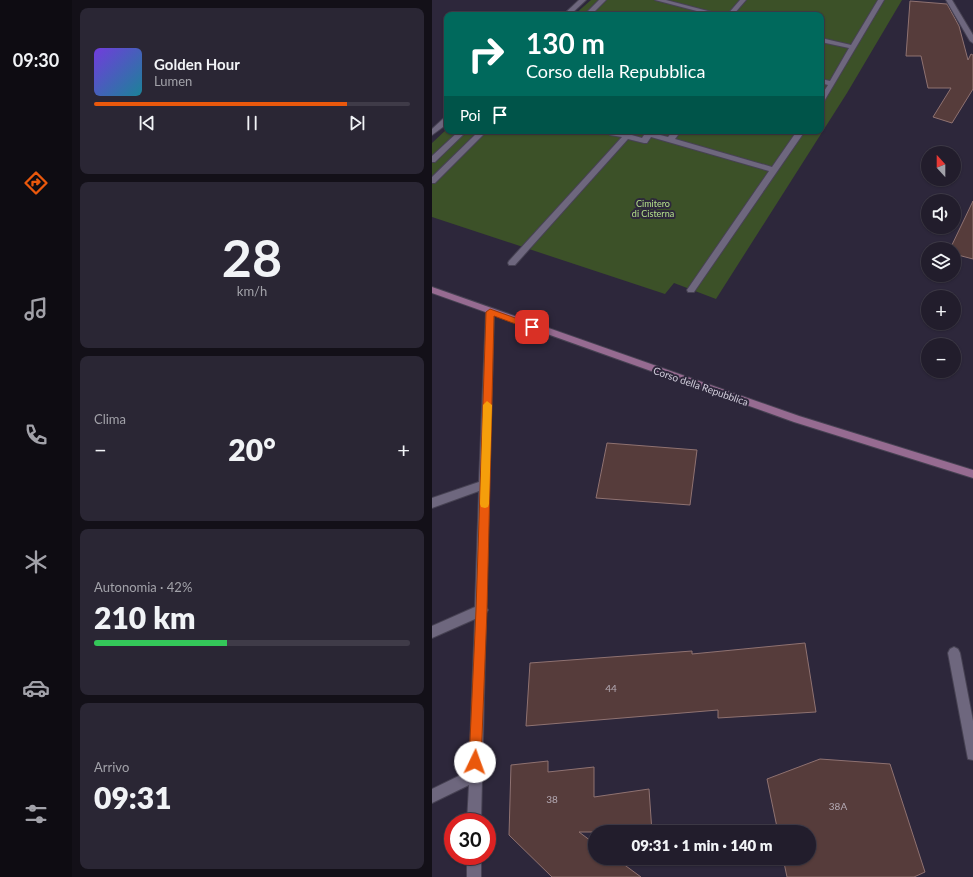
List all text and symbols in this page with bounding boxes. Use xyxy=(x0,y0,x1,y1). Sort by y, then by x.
text: 130 m xyxy=(526,26,605,60)
icon: right xyxy=(460,28,512,80)
text: 09:30 xyxy=(13,49,59,71)
text: Golden Hour xyxy=(154,55,240,73)
text: Corso della Repubblica xyxy=(526,60,705,82)
text: Lumen xyxy=(154,73,192,89)
icon: arrive xyxy=(489,104,511,126)
text: Poi xyxy=(460,106,481,124)
icon: previous xyxy=(136,112,158,134)
icon: pause xyxy=(241,112,263,134)
icon: next xyxy=(346,112,368,134)
north arrow xyxy=(921,146,961,186)
map controls xyxy=(921,146,961,378)
icon: directions xyxy=(22,169,50,197)
button: sound xyxy=(921,194,961,234)
park label: Cimitero di Cisterna xyxy=(632,198,674,219)
text: 28 xyxy=(222,226,282,288)
button: layers xyxy=(921,242,961,282)
text: km/h xyxy=(237,283,267,299)
button: + xyxy=(921,290,961,330)
icon: music xyxy=(22,295,50,323)
pin xyxy=(515,310,549,344)
icon: arrive xyxy=(521,316,543,338)
button: − xyxy=(921,338,961,378)
street label: Corso della Repubblica xyxy=(652,364,750,408)
text: Clima xyxy=(94,411,126,427)
icon: phone xyxy=(22,421,50,449)
text: 20° xyxy=(228,431,276,467)
text: − xyxy=(94,436,107,463)
text: + xyxy=(397,436,410,463)
icon: climate xyxy=(22,548,50,576)
text: Autonomia · 42% xyxy=(94,579,192,595)
text: 210 km xyxy=(94,599,195,635)
icon: car xyxy=(22,674,50,702)
house number: 44 xyxy=(605,682,617,694)
position arrow xyxy=(454,741,496,783)
text: Arrivo xyxy=(94,759,129,775)
text: 09:31 xyxy=(94,779,172,815)
house number: 38 xyxy=(546,793,558,805)
icon: filters xyxy=(22,800,50,828)
house number: 38A xyxy=(829,800,847,812)
speed limit sign: 30 xyxy=(444,813,496,865)
text: 09:31 · 1 min · 140 m xyxy=(631,836,773,854)

